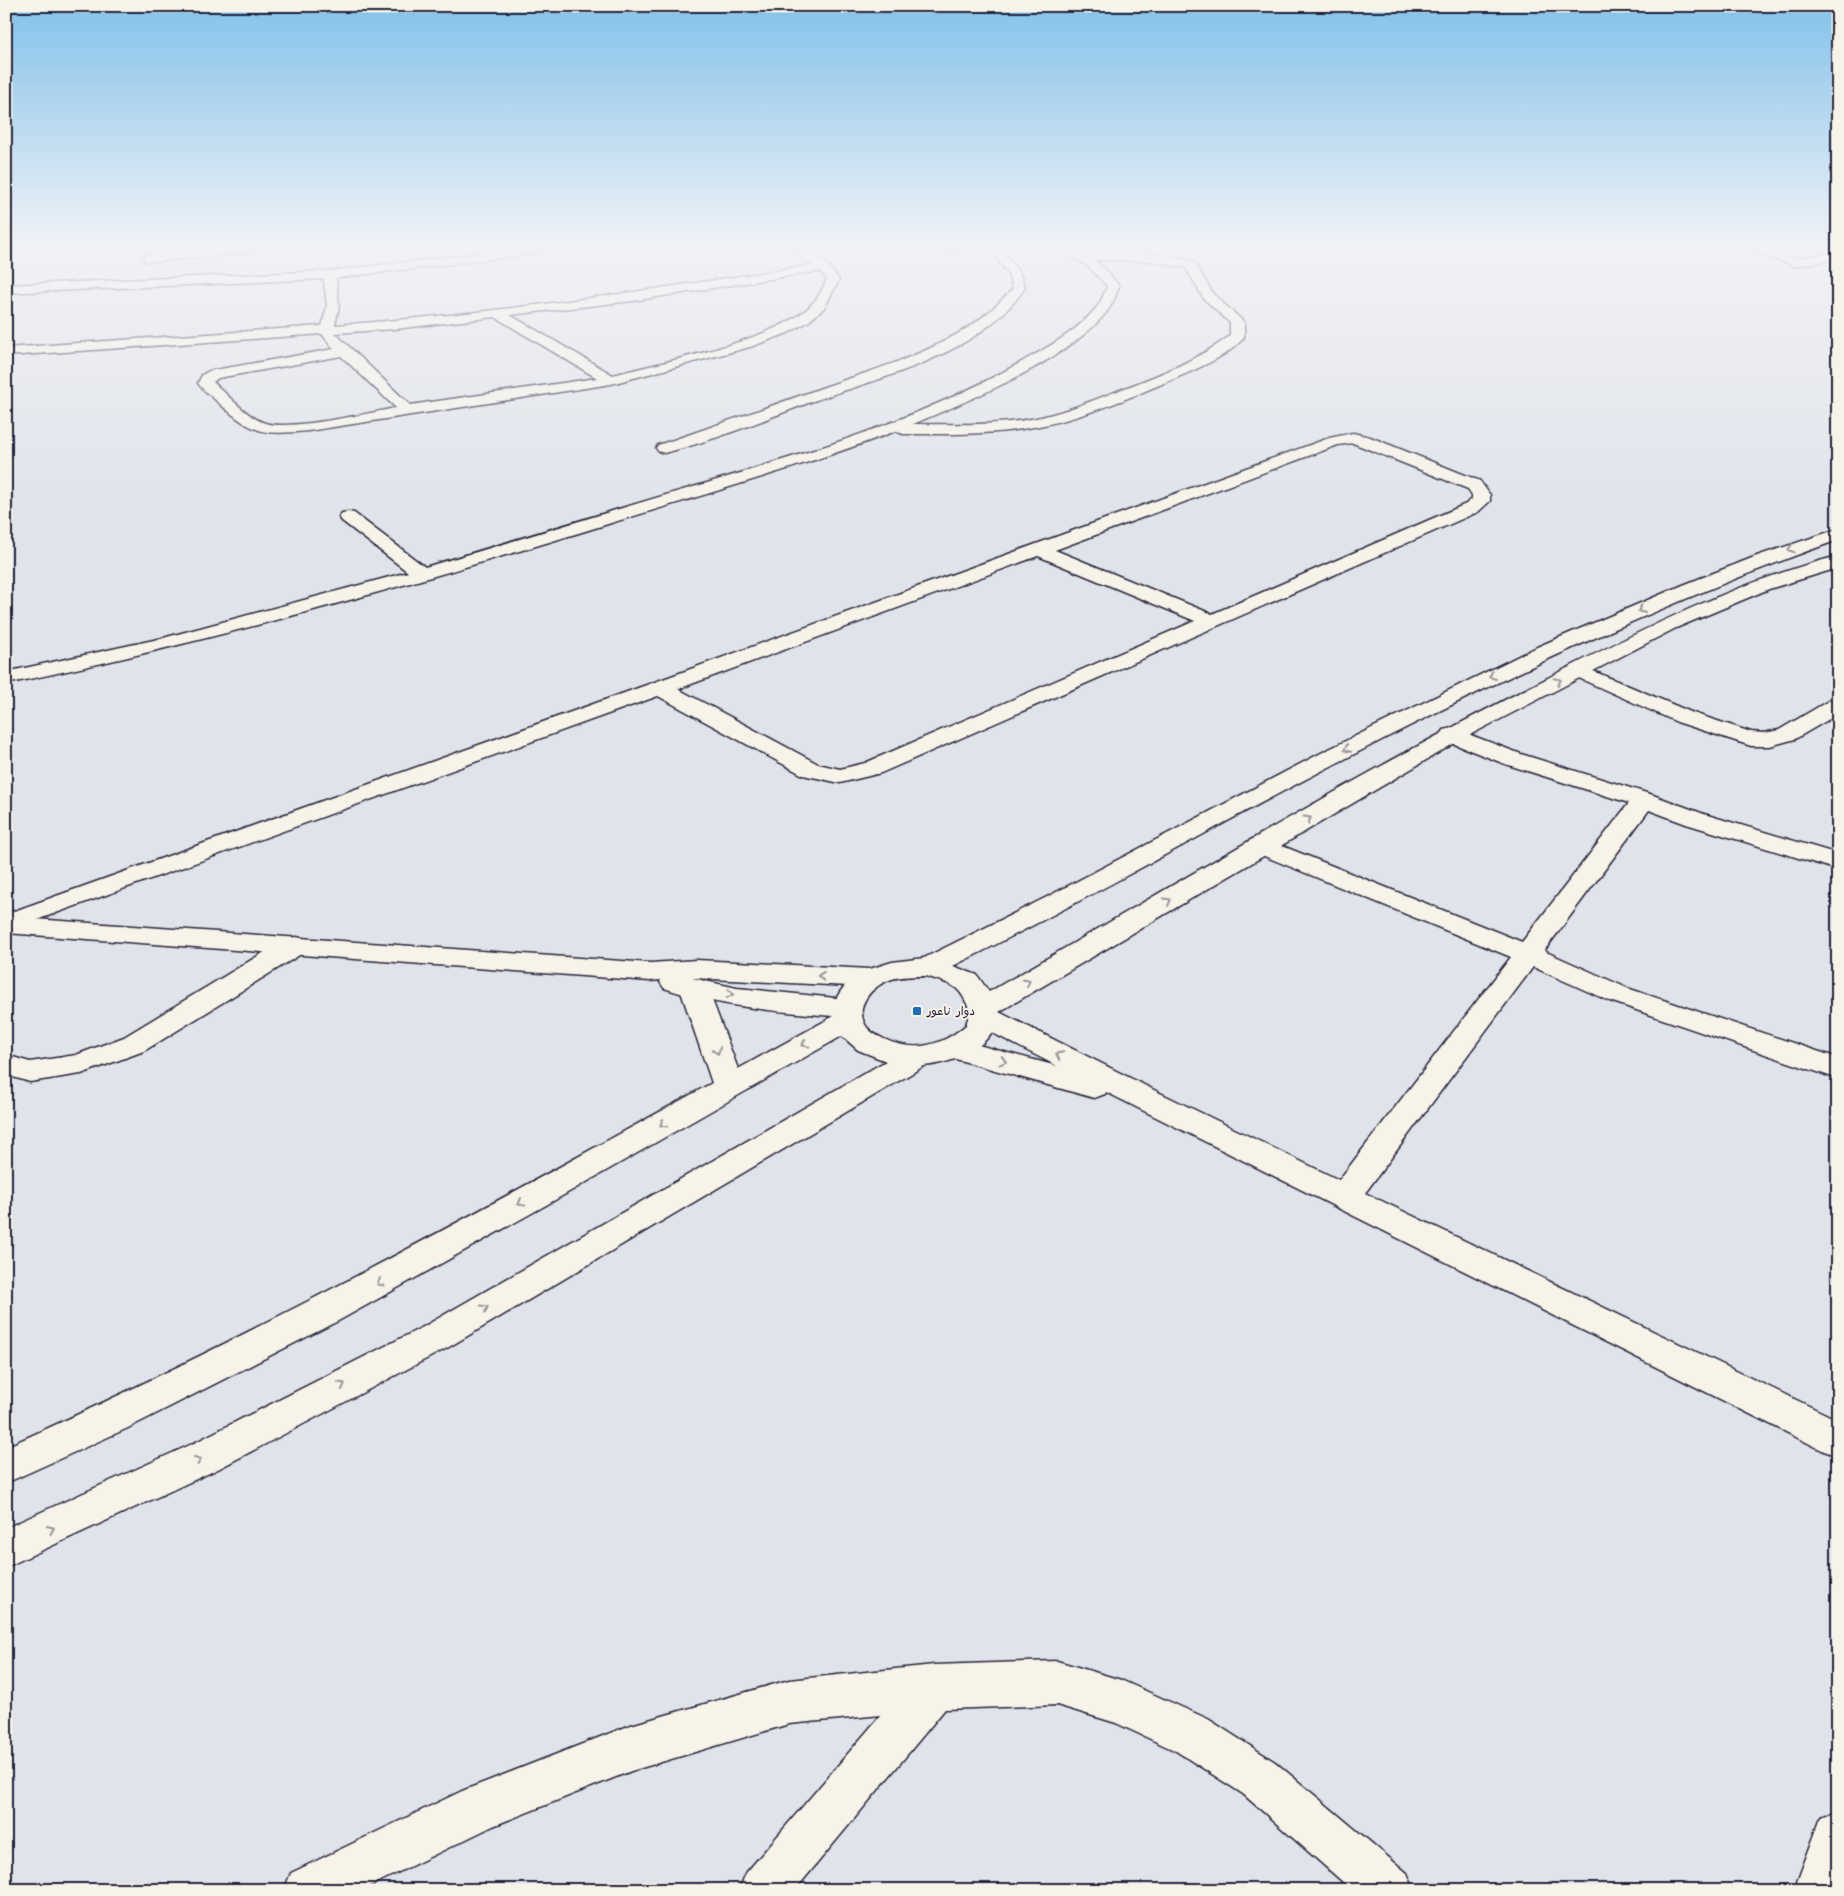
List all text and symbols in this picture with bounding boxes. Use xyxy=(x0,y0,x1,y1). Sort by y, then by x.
one-way arrow xyxy=(1788,544,1796,554)
one-way arrow xyxy=(1637,603,1646,614)
one-way arrow xyxy=(1489,670,1498,680)
one-way arrow xyxy=(1553,677,1562,688)
one-way arrow xyxy=(1343,743,1352,753)
one-way arrow xyxy=(1303,815,1312,825)
one-way arrow xyxy=(1162,897,1171,907)
one-way arrow xyxy=(816,970,824,981)
one-way arrow xyxy=(1022,979,1031,989)
one-way arrow xyxy=(725,989,734,999)
place label: دوار ناعور xyxy=(926,1002,975,1021)
marker: دوار ناعور xyxy=(911,1005,923,1017)
one-way arrow xyxy=(801,1038,810,1048)
one-way arrow xyxy=(711,1047,721,1055)
one-way arrow xyxy=(1055,1051,1064,1061)
one-way arrow xyxy=(998,1056,1007,1066)
one-way arrow xyxy=(659,1117,668,1127)
one-way arrow xyxy=(517,1197,526,1207)
one-way arrow xyxy=(376,1277,385,1287)
one-way arrow xyxy=(480,1305,489,1315)
one-way arrow xyxy=(337,1381,346,1391)
one-way arrow xyxy=(193,1456,202,1467)
one-way arrow xyxy=(46,1524,55,1535)

